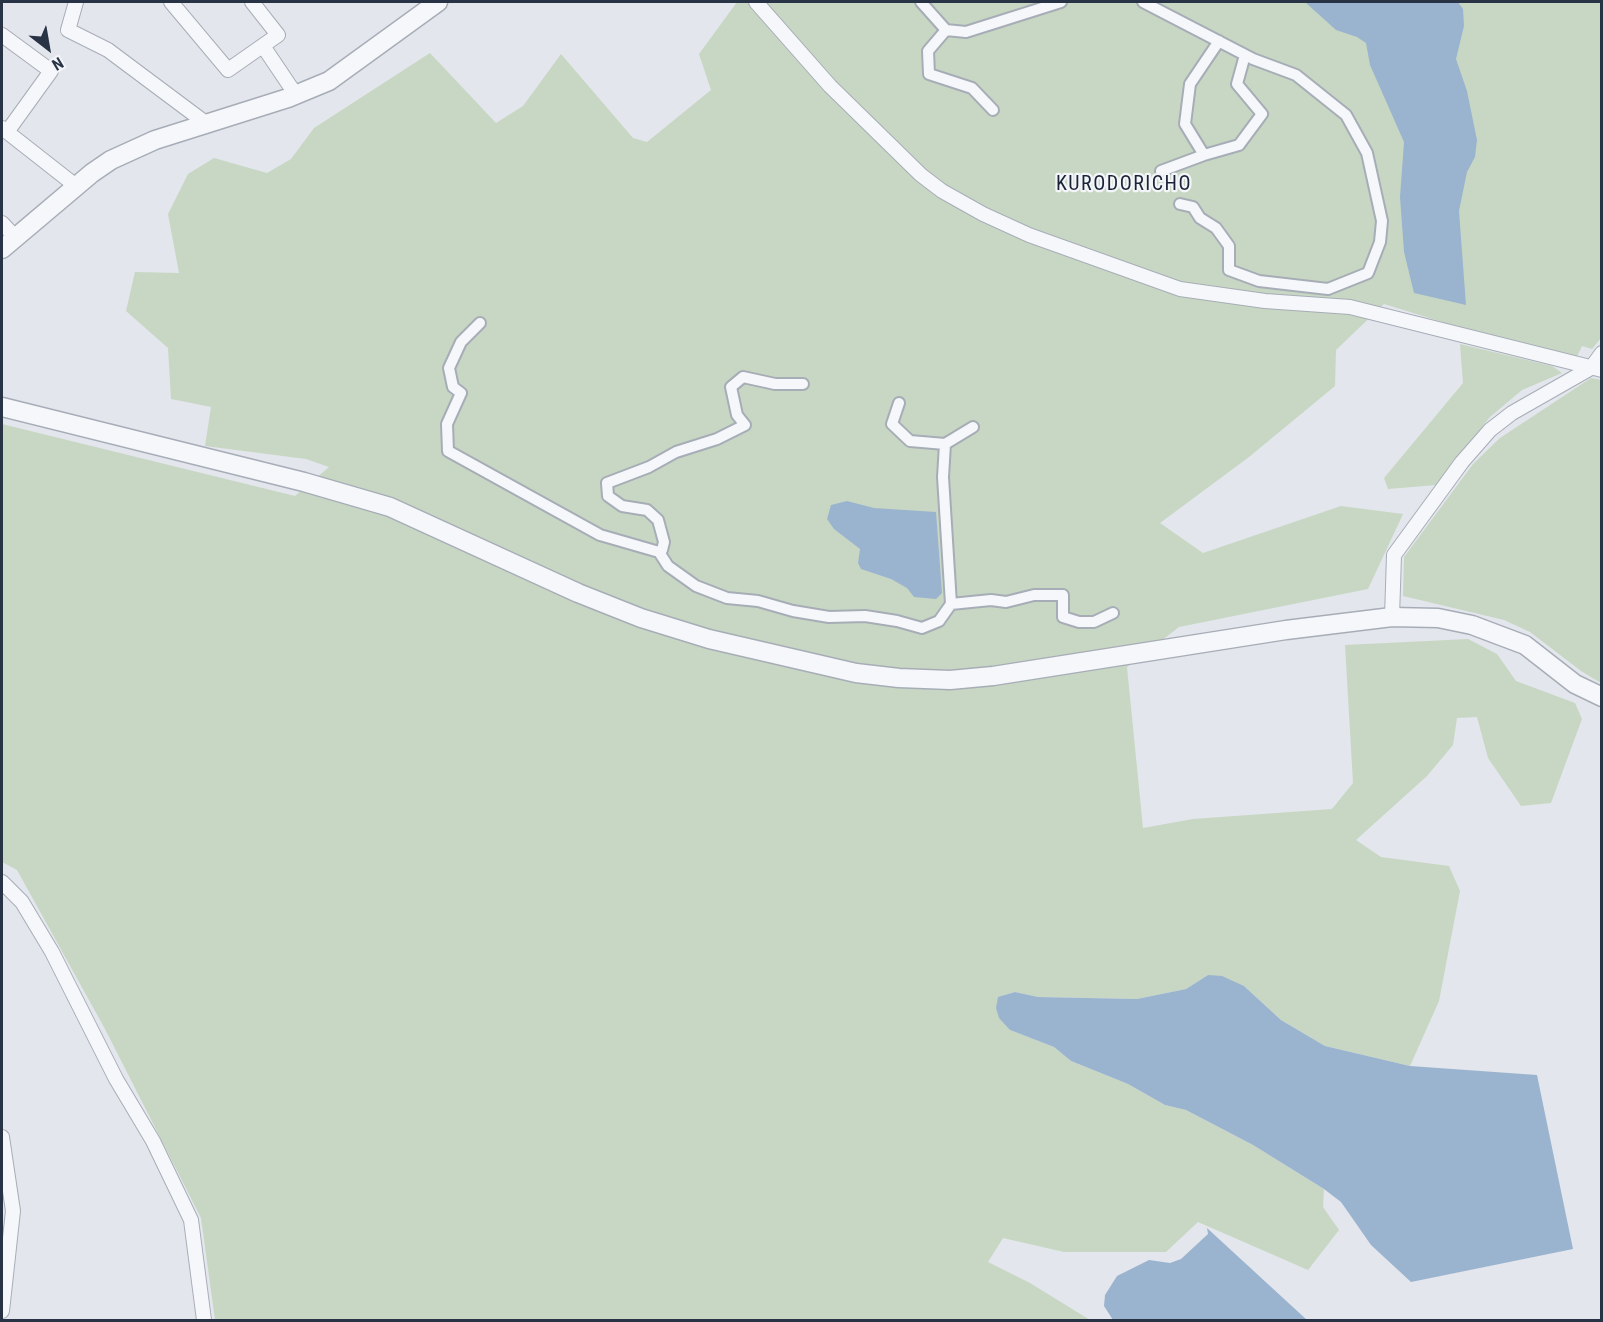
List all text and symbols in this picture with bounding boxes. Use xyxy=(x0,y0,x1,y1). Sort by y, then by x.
north arrow xyxy=(18,18,78,78)
text: N xyxy=(48,53,67,75)
district label: KURODORICHO xyxy=(1056,173,1192,197)

